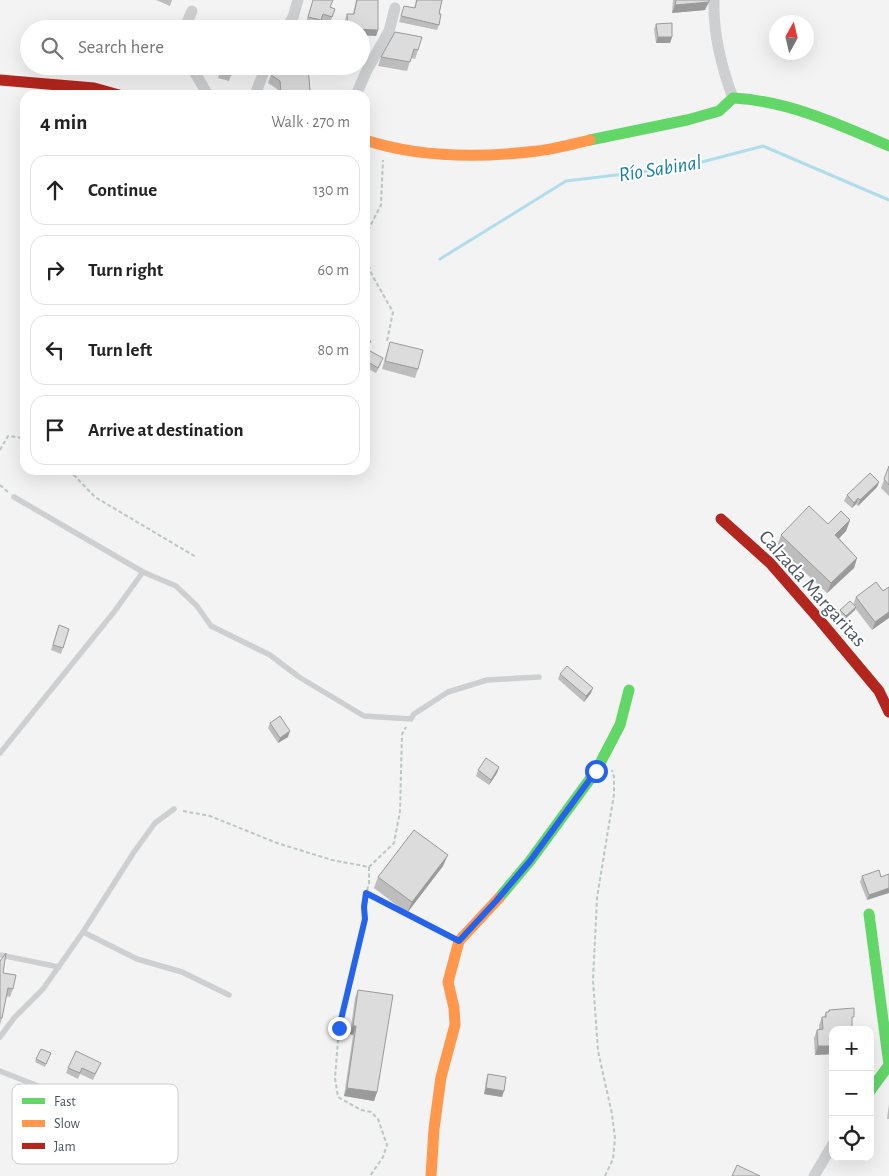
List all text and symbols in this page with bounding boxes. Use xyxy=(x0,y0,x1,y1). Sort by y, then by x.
north arrow xyxy=(769,15,814,60)
search box xyxy=(20,20,370,75)
icon: search xyxy=(38,34,66,62)
text: Search here xyxy=(78,38,164,57)
text: 4 min xyxy=(40,112,87,133)
text: Walk · 270 m xyxy=(271,114,350,130)
water label: Río Sabinal xyxy=(617,152,703,185)
icon: ahead xyxy=(41,176,69,204)
text: Continue xyxy=(88,181,157,200)
text: 130 m xyxy=(313,182,349,198)
icon: right xyxy=(41,256,69,284)
text: Turn right xyxy=(88,261,163,280)
text: 60 m xyxy=(318,262,349,278)
icon: left xyxy=(41,336,69,364)
text: Turn left xyxy=(88,341,152,360)
text: 80 m xyxy=(318,342,349,358)
icon: arrive xyxy=(41,416,69,444)
text: Arrive at destination xyxy=(88,421,244,440)
street label: Calzada Margaritas xyxy=(755,527,869,651)
route start xyxy=(585,760,608,783)
route end xyxy=(328,1017,351,1040)
map controls xyxy=(829,1026,874,1161)
button: + xyxy=(829,1026,874,1071)
button: − xyxy=(829,1071,874,1116)
legend xyxy=(12,1084,178,1164)
text: Fast xyxy=(54,1095,76,1109)
button: locate xyxy=(829,1116,874,1161)
text: Slow xyxy=(54,1117,81,1131)
text: Jam xyxy=(54,1140,76,1154)

